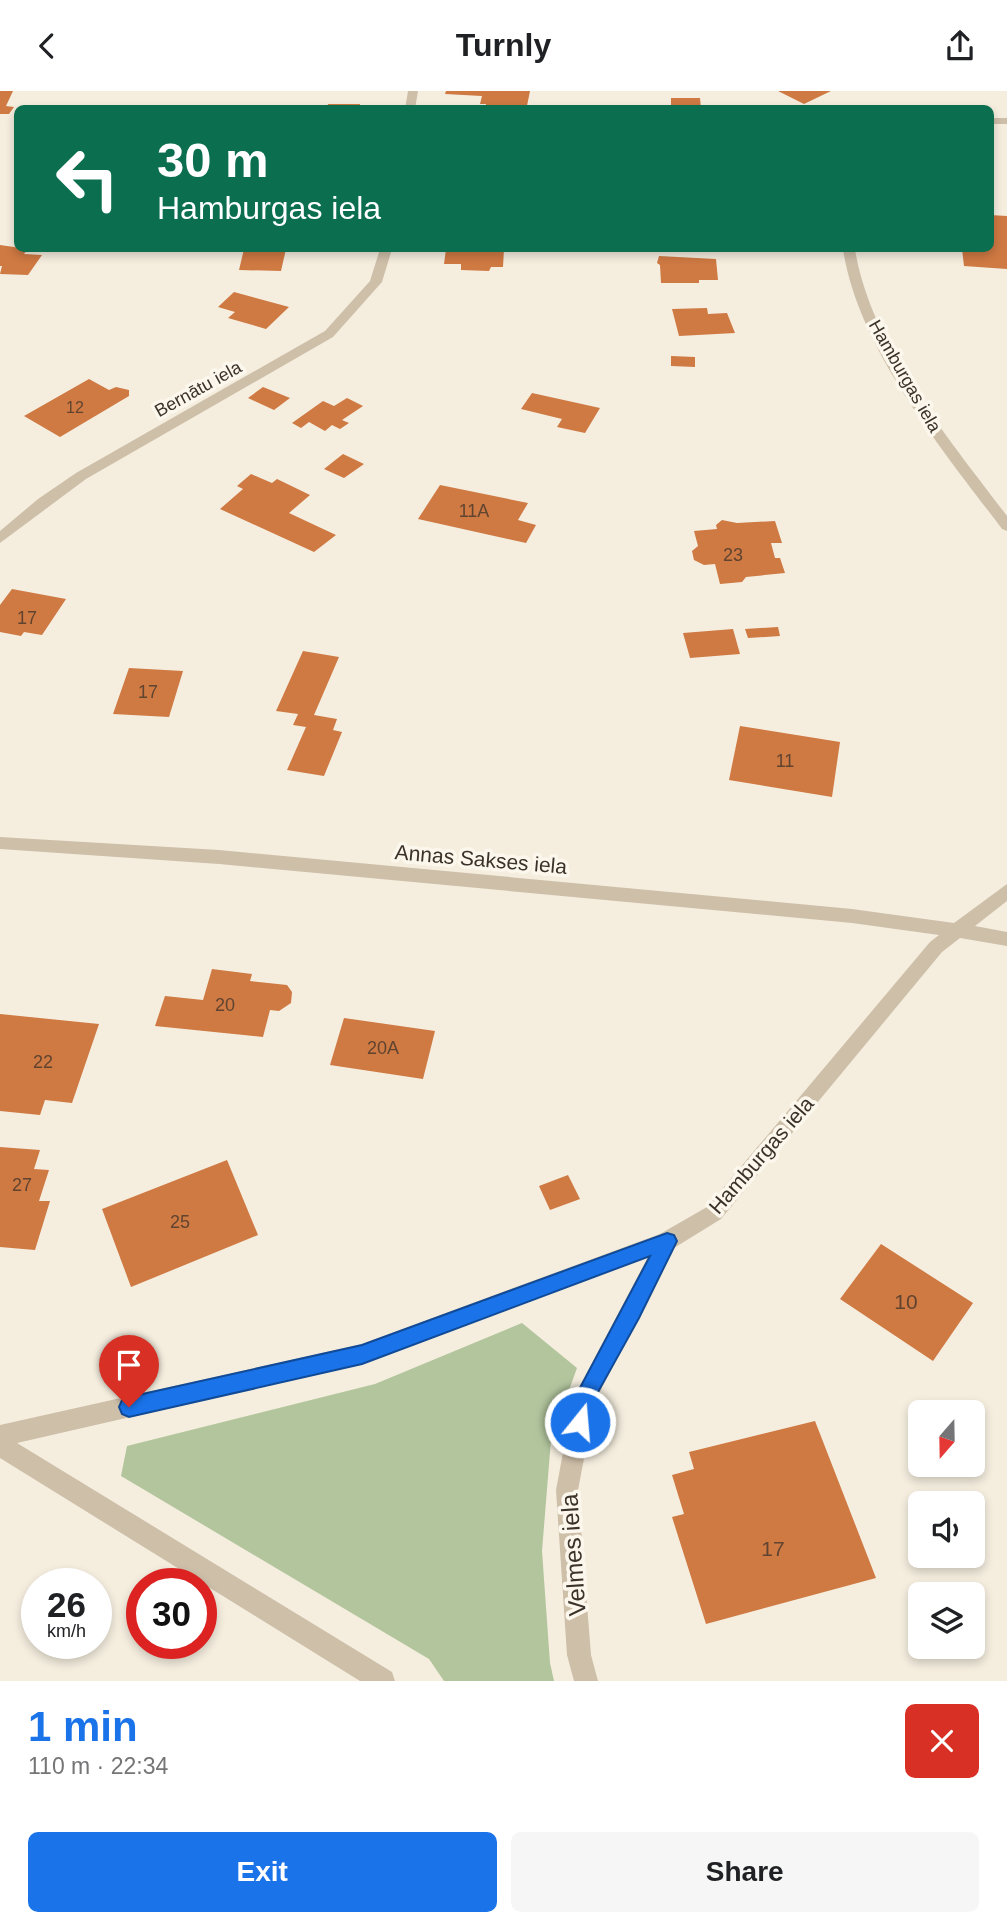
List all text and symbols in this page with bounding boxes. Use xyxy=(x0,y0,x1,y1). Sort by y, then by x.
icon: back xyxy=(28,27,66,65)
text: Turnly xyxy=(456,27,551,63)
icon: share xyxy=(941,27,979,65)
icon: left xyxy=(42,133,133,224)
text: 30 m xyxy=(157,133,269,187)
text: Hamburgas iela xyxy=(157,190,381,226)
street label: Hamburgas iela xyxy=(865,316,946,436)
street label: Bernātu iela xyxy=(151,356,246,421)
house number: 12 xyxy=(66,399,84,416)
house number: 11A xyxy=(459,501,489,521)
house number: 23 xyxy=(723,545,743,565)
house number: 17 xyxy=(17,608,37,628)
house number: 17 xyxy=(138,682,158,702)
house number: 11 xyxy=(776,751,794,771)
street label: Annas Sakses iela xyxy=(394,840,568,878)
house number: 20 xyxy=(215,995,235,1015)
house number: 20A xyxy=(367,1038,399,1058)
house number: 22 xyxy=(33,1052,53,1072)
street label: Hamburgas iela xyxy=(704,1092,818,1218)
house number: 27 xyxy=(12,1175,32,1195)
house number: 25 xyxy=(170,1212,190,1232)
house number: 10 xyxy=(894,1290,918,1313)
pin xyxy=(99,1335,159,1407)
icon: arrive xyxy=(110,1346,148,1384)
position arrow xyxy=(543,1385,617,1459)
north arrow xyxy=(908,1400,985,1477)
map controls xyxy=(908,1400,985,1659)
button: sound xyxy=(908,1491,985,1568)
street label: Velmes iela xyxy=(555,1492,591,1617)
house number: 17 xyxy=(761,1537,785,1560)
speed limit sign: 30 xyxy=(126,1568,217,1659)
button: layers xyxy=(908,1582,985,1659)
text: 26 xyxy=(47,1585,86,1624)
text: km/h xyxy=(47,1621,86,1641)
text: 1 min xyxy=(28,1703,138,1750)
button: close xyxy=(905,1704,979,1778)
text: 110 m · 22:34 xyxy=(28,1753,168,1779)
button: Exit xyxy=(28,1832,497,1912)
button: Share xyxy=(511,1832,979,1912)

